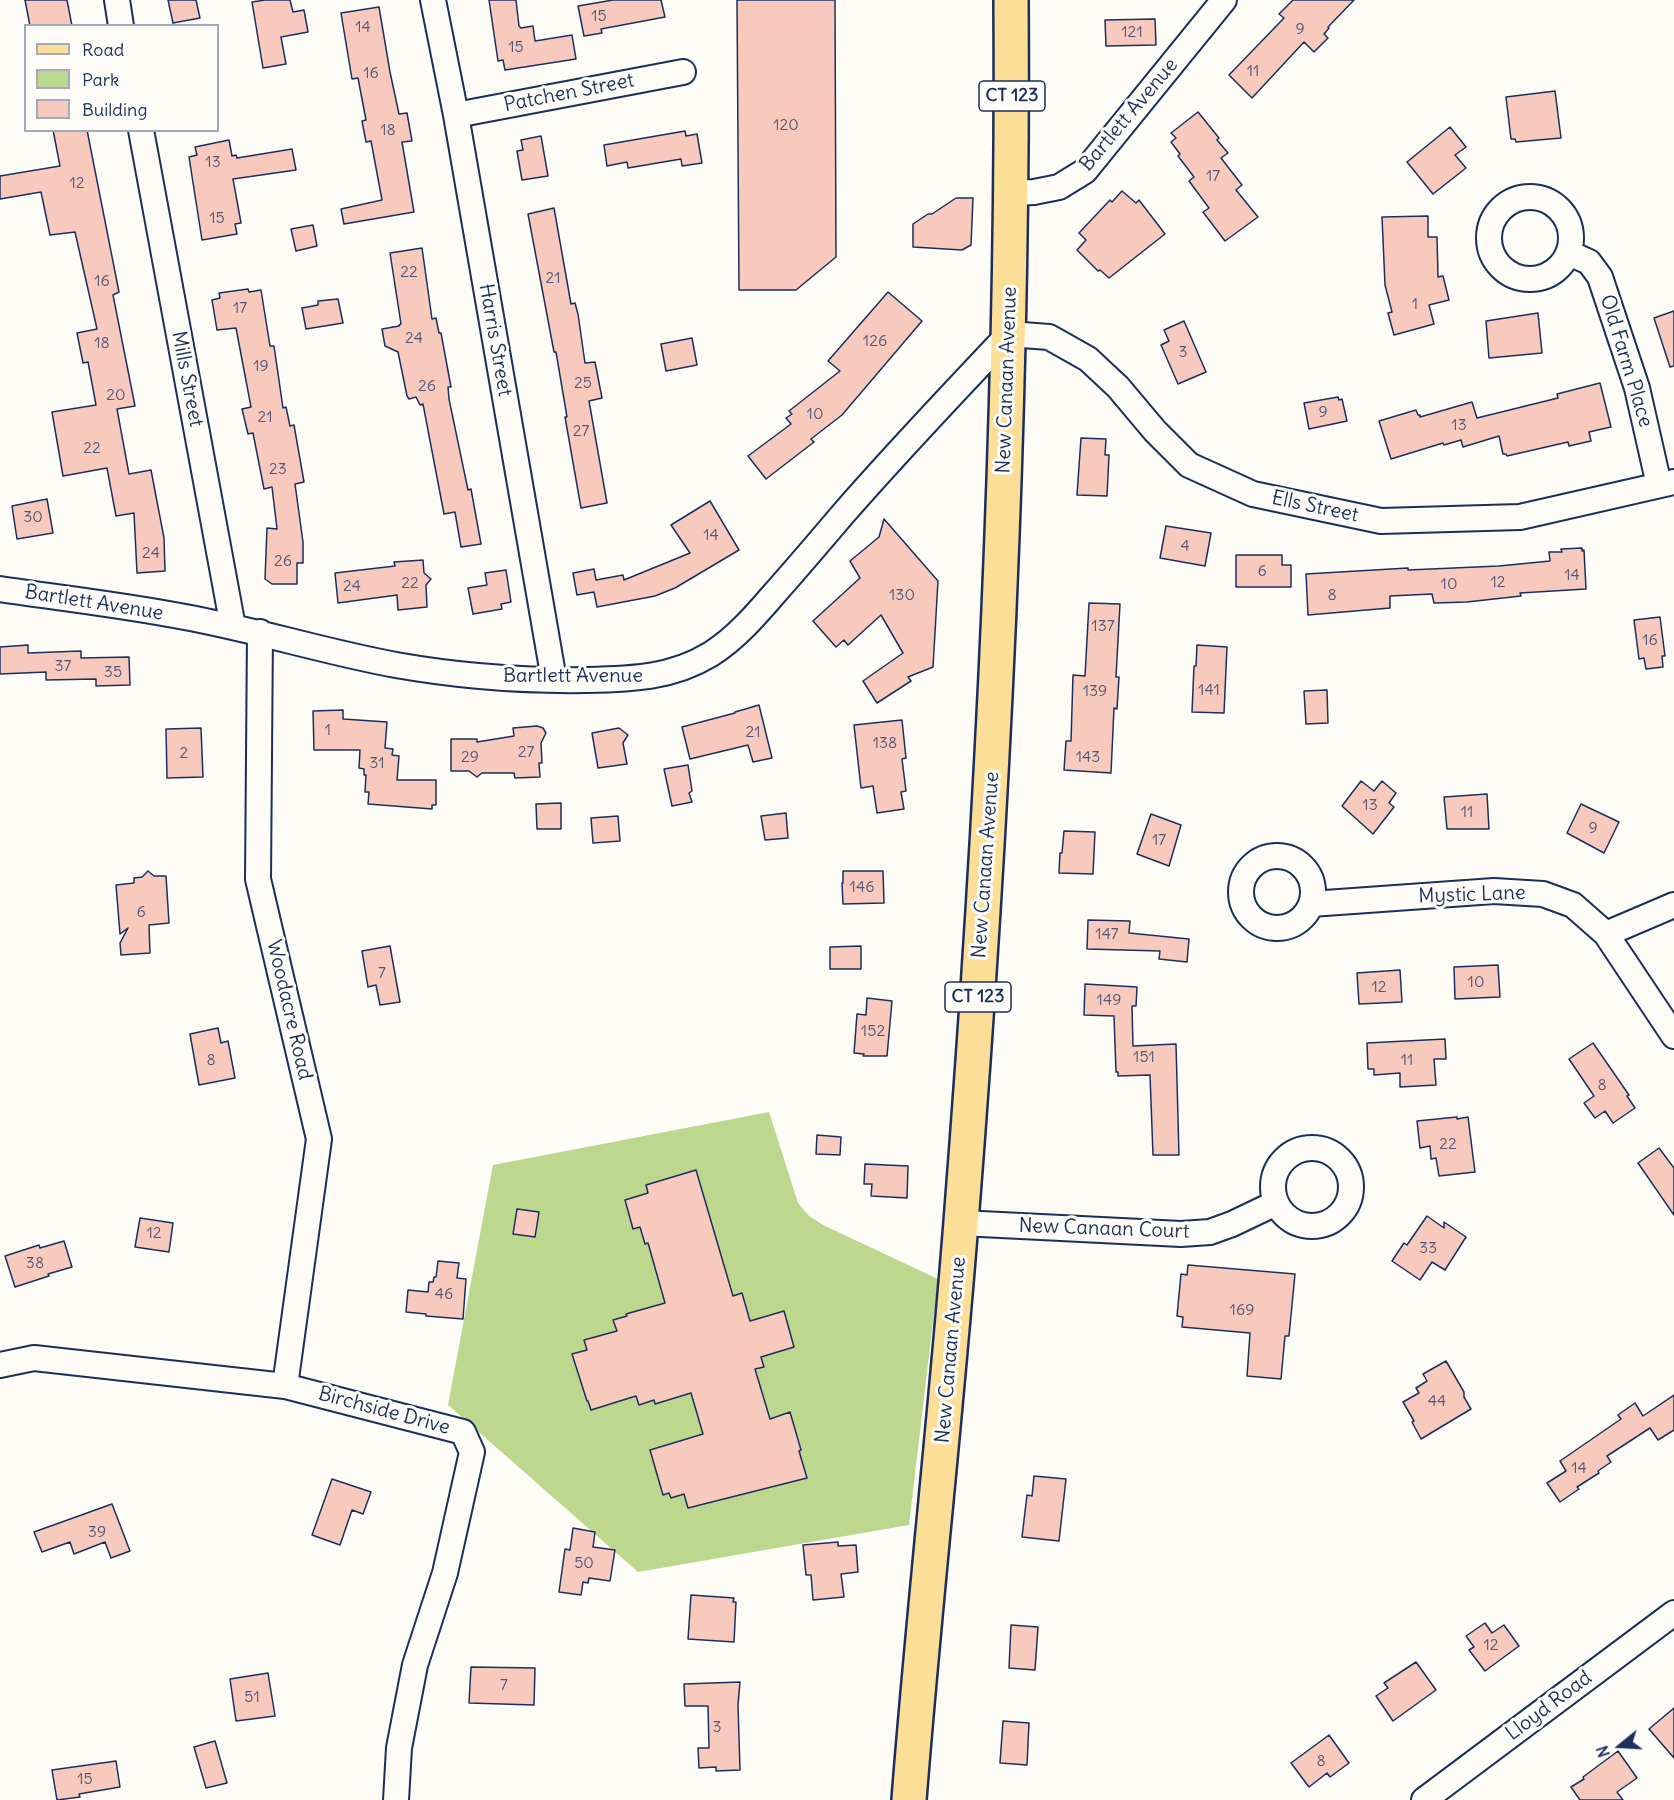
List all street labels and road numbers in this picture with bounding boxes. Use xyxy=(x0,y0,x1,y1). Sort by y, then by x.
street label: Bartlett Avenue xyxy=(1075,54,1183,176)
street label: Patchen Street xyxy=(502,69,636,117)
road number: CT 123 xyxy=(979,81,1045,111)
street label: Harris Street xyxy=(473,282,517,398)
street label: New Canaan Avenue xyxy=(992,286,1022,474)
street label: Old Farm Place xyxy=(1594,292,1658,430)
street label: Mills Street xyxy=(166,329,208,429)
street label: Ells Street xyxy=(1269,486,1361,528)
street label: Bartlett Avenue xyxy=(23,580,165,626)
street label: Bartlett Avenue xyxy=(503,664,643,688)
street label: New Canaan Avenue xyxy=(968,771,1004,959)
street label: Mystic Lane xyxy=(1418,881,1526,909)
street label: Woodacre Road xyxy=(261,938,317,1082)
road number: CT 123 xyxy=(945,982,1011,1012)
street label: New Canaan Court xyxy=(1018,1214,1190,1244)
street label: New Canaan Avenue xyxy=(931,1256,971,1444)
street label: Birchside Drive xyxy=(316,1382,452,1440)
street label: Lloyd Road xyxy=(1501,1666,1597,1746)

